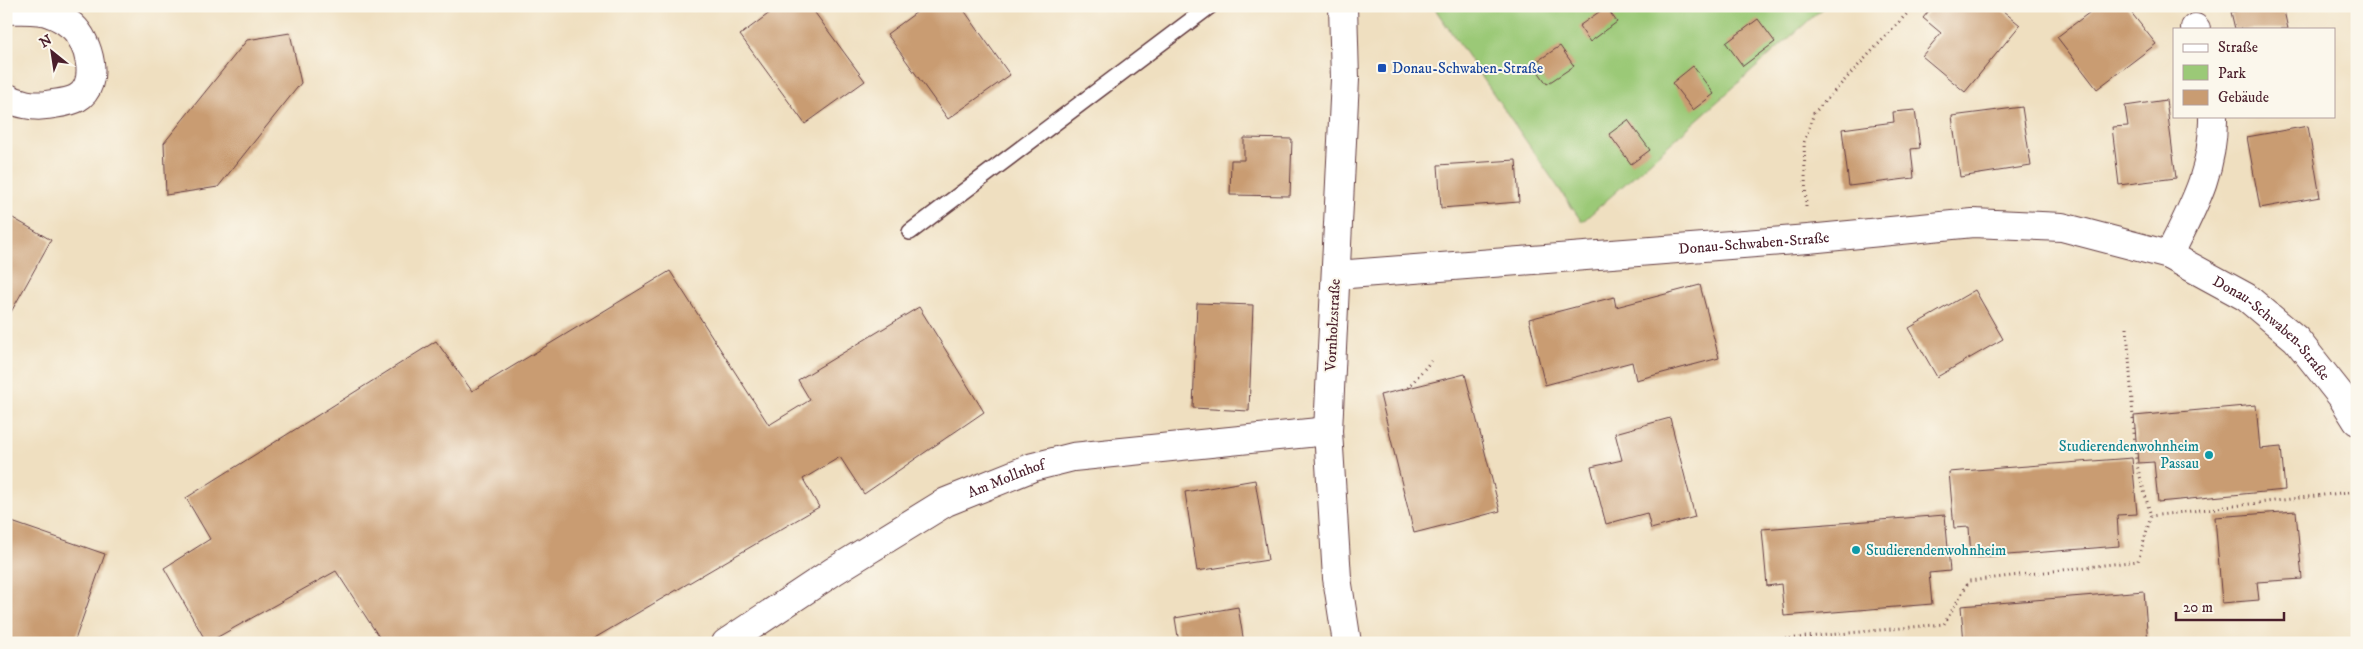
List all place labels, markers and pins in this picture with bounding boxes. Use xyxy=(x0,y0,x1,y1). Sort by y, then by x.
place label: Donau-Schwaben-Straße xyxy=(1392,59,1543,78)
marker: Donau-Schwaben-Straße xyxy=(1376,62,1388,74)
place label: Studierendenwohnheim Passau xyxy=(2059,437,2199,473)
marker: Studierendenwohnheim Passau xyxy=(2203,449,2215,461)
place label: Studierendenwohnheim xyxy=(1866,541,2006,560)
marker: Studierendenwohnheim xyxy=(1850,544,1862,556)

